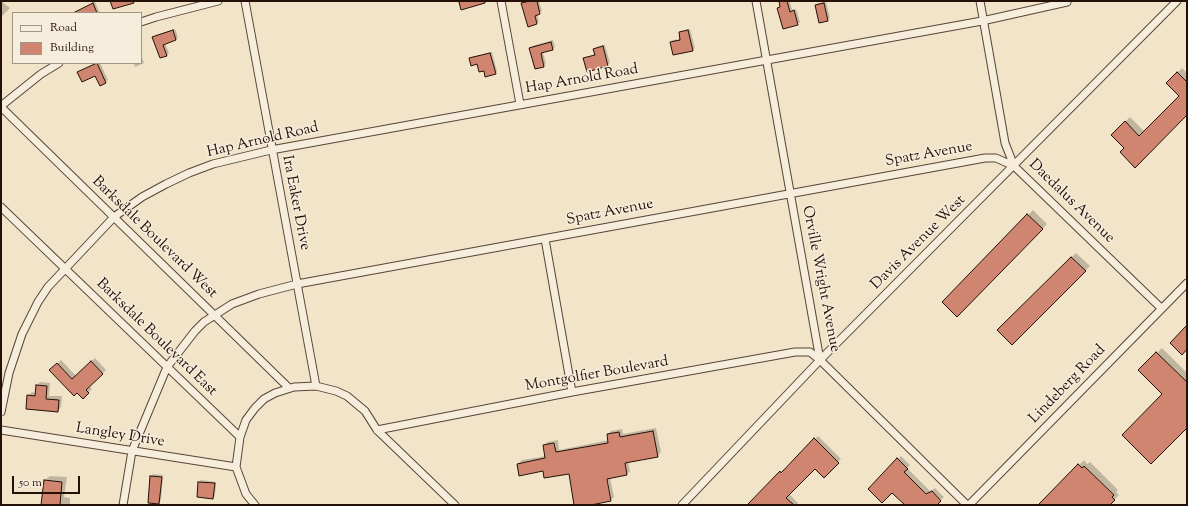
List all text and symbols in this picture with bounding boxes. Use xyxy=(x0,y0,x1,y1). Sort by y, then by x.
legend xyxy=(12,12,142,64)
text: Road xyxy=(50,19,77,37)
text: Building xyxy=(50,39,94,57)
street label: Hap Arnold Road xyxy=(524,61,640,99)
street label: Hap Arnold Road xyxy=(205,119,321,163)
street label: Spatz Avenue xyxy=(884,138,974,172)
street label: Ira Eaker Drive xyxy=(277,154,313,252)
street label: Daedalus Avenue xyxy=(1024,156,1118,248)
street label: Barksdale Boulevard West xyxy=(87,173,221,303)
street label: Davis Avenue West xyxy=(868,192,970,294)
street label: Spatz Avenue xyxy=(565,196,655,230)
street label: Orville Wright Avenue xyxy=(797,204,843,354)
street label: Barksdale Boulevard East xyxy=(92,275,220,401)
street label: Lindeberg Road xyxy=(1026,342,1110,428)
street label: Montgolfier Boulevard xyxy=(524,354,670,396)
street label: Langley Drive xyxy=(74,420,166,452)
scale bar xyxy=(14,468,82,494)
text: 50 m xyxy=(19,474,42,492)

